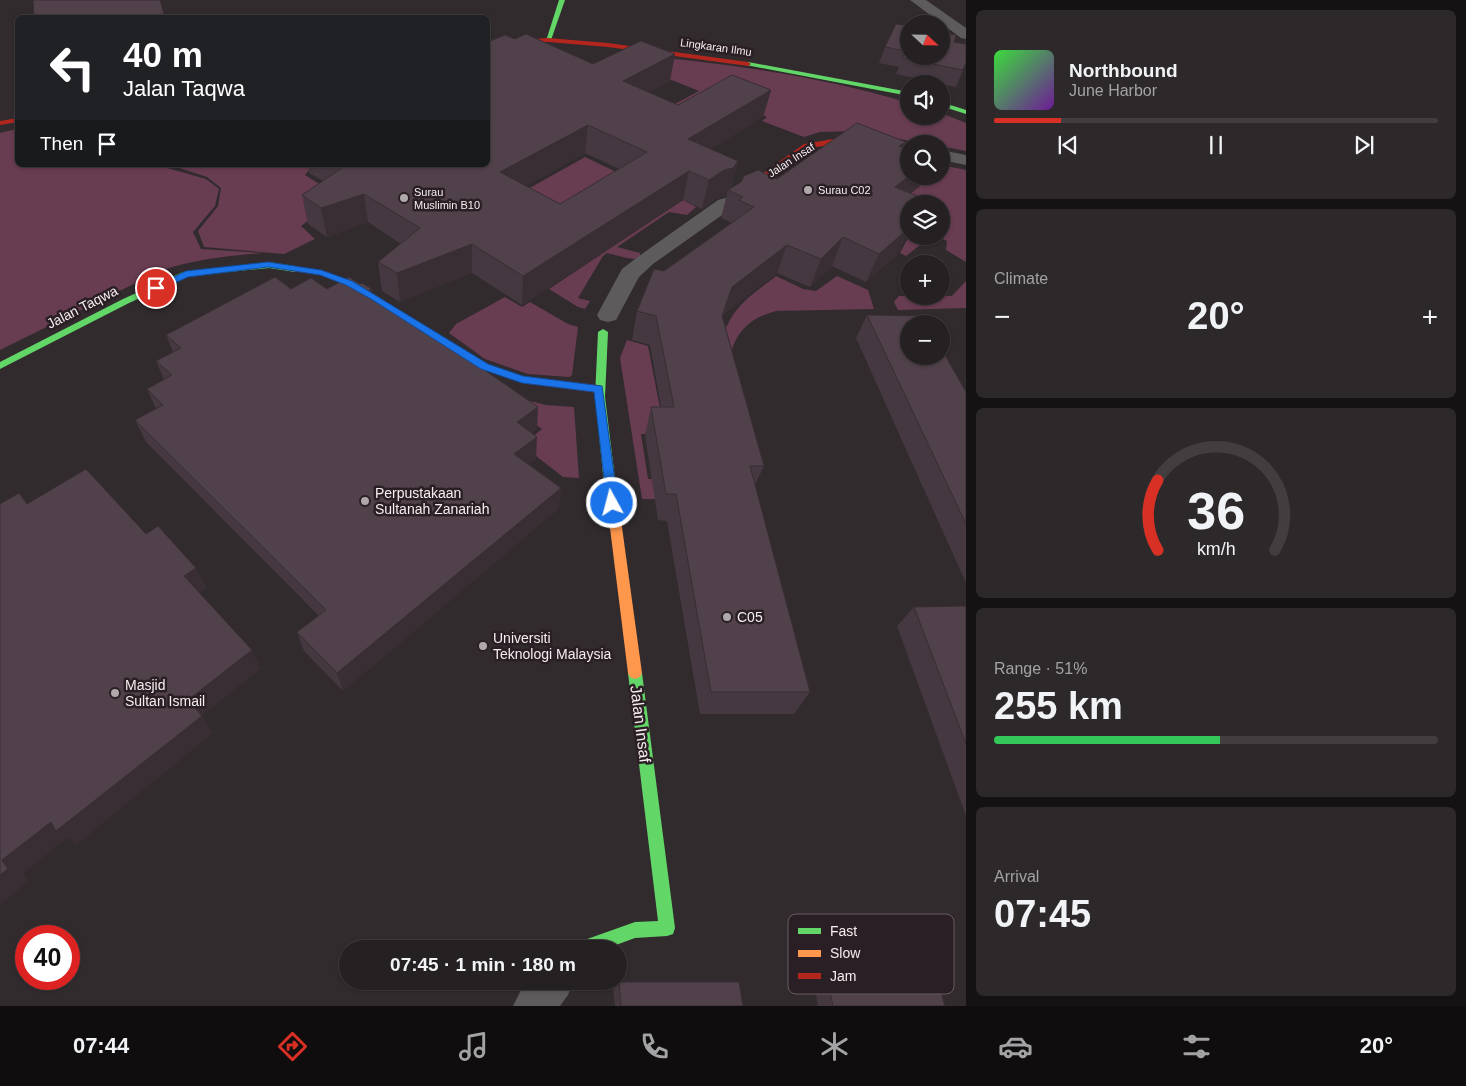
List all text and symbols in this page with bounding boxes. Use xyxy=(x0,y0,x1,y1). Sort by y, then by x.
north arrow xyxy=(900,15,950,65)
map controls xyxy=(900,15,950,365)
icon: left xyxy=(40,35,105,100)
text: 40 m xyxy=(123,35,203,74)
street label: Lingkaran Ilmu xyxy=(679,36,753,58)
text: Northbound xyxy=(1069,60,1178,81)
button: sound xyxy=(900,75,950,125)
text: Jalan Taqwa xyxy=(123,76,245,101)
text: June Harbor xyxy=(1069,82,1157,99)
icon: arrive xyxy=(93,130,121,158)
icon: previous xyxy=(1054,131,1082,159)
icon: pause xyxy=(1202,131,1230,159)
icon: next xyxy=(1350,131,1378,159)
text: Then xyxy=(40,133,83,154)
button: search xyxy=(900,135,950,185)
street label: Jalan Insaf xyxy=(765,140,817,180)
marker: Surau C02 xyxy=(802,184,814,196)
place label: Surau C02 xyxy=(818,184,871,196)
place label: Surau Muslimin B10 xyxy=(414,186,480,211)
marker: Surau Muslimin B10 xyxy=(398,192,410,204)
button: layers xyxy=(900,195,950,245)
button: + xyxy=(900,255,950,305)
pin xyxy=(135,267,177,309)
text: Climate xyxy=(994,270,1048,287)
icon: arrive xyxy=(142,274,170,302)
street label: Jalan Taqwa xyxy=(44,282,120,332)
text: 20° xyxy=(1187,295,1245,337)
text: − xyxy=(994,301,1010,332)
text: + xyxy=(1422,301,1438,332)
button: − xyxy=(900,315,950,365)
position arrow xyxy=(585,476,637,528)
text: 36 xyxy=(1187,482,1245,540)
place label: Perpustakaan Sultanah Zanariah xyxy=(375,485,489,517)
marker: Perpustakaan Sultanah Zanariah xyxy=(359,495,371,507)
text: km/h xyxy=(1197,539,1235,559)
place label: C05 xyxy=(737,609,763,625)
marker: C05 xyxy=(721,611,733,623)
place label: Universiti Teknologi Malaysia xyxy=(493,630,611,662)
marker: Universiti Teknologi Malaysia xyxy=(477,640,489,652)
text: Range · 51% xyxy=(994,660,1087,677)
place label: Masjid Sultan Ismail xyxy=(125,677,205,709)
street label: Jalan Insaf xyxy=(627,685,654,764)
text: 255 km xyxy=(994,685,1123,727)
marker: Masjid Sultan Ismail xyxy=(109,687,121,699)
text: Arrival xyxy=(994,868,1039,885)
text: 07:45 xyxy=(994,893,1091,935)
legend xyxy=(788,914,954,994)
text: Fast xyxy=(830,923,857,939)
speed limit sign: 40 xyxy=(15,925,80,990)
text: Slow xyxy=(830,945,861,961)
text: 07:45 · 1 min · 180 m xyxy=(390,954,576,975)
text: Jam xyxy=(830,968,856,984)
icon: directions xyxy=(275,1029,310,1064)
icon: music xyxy=(456,1029,491,1064)
icon: phone xyxy=(637,1029,672,1064)
icon: climate xyxy=(817,1029,852,1064)
icon: car xyxy=(998,1029,1033,1064)
icon: filters xyxy=(1179,1029,1214,1064)
text: 07:44 xyxy=(73,1033,129,1058)
text: 20° xyxy=(1360,1033,1393,1058)

